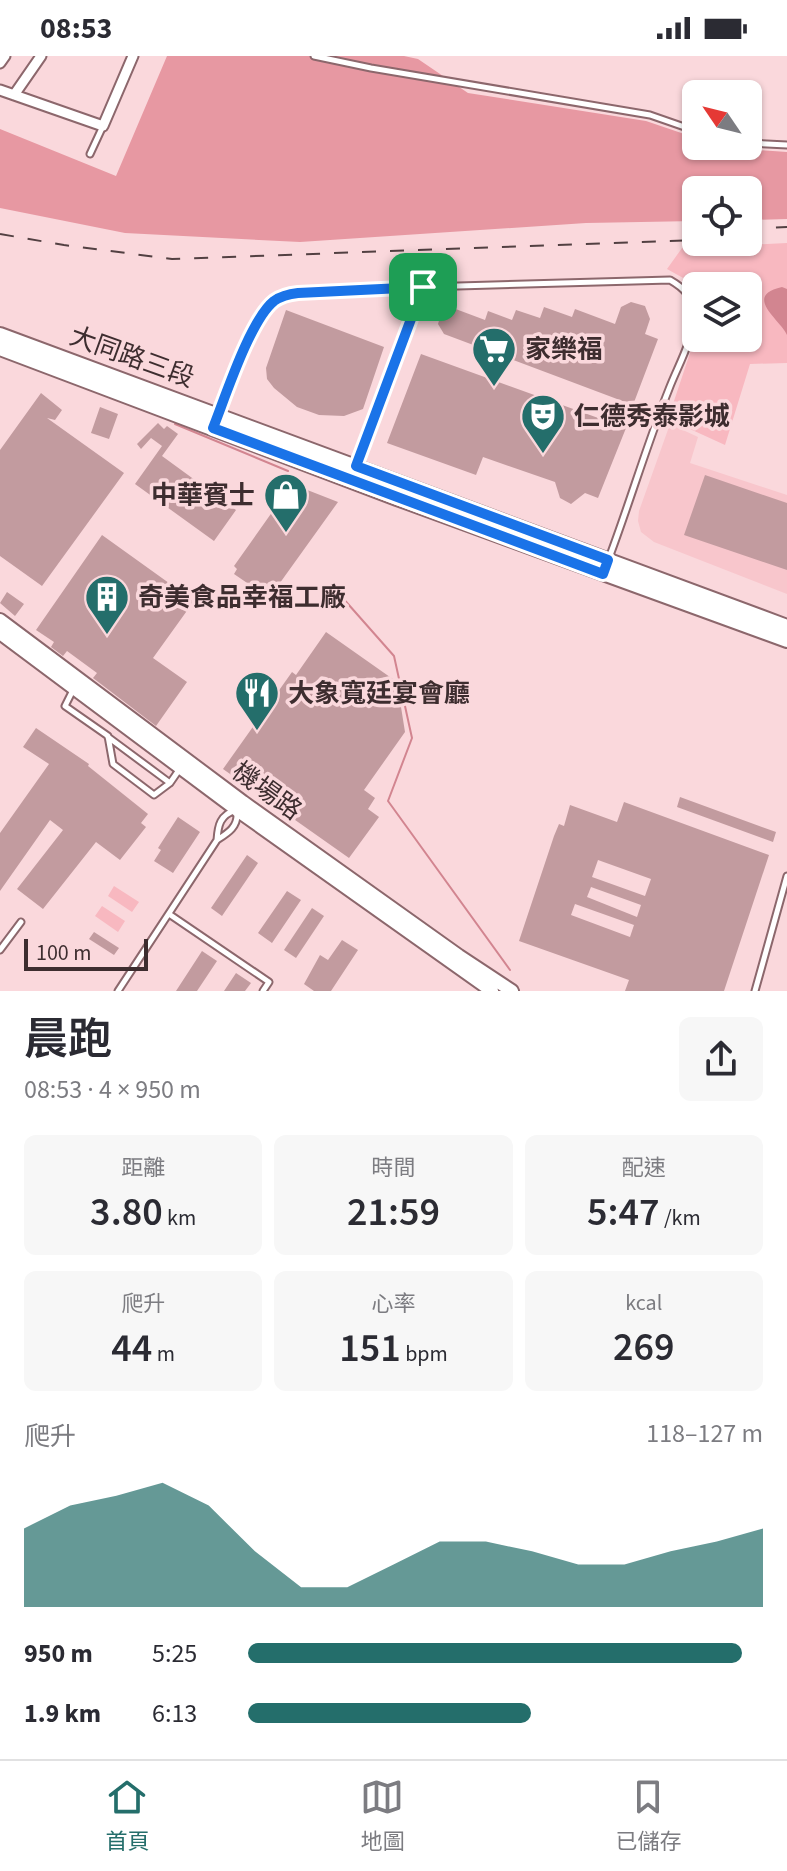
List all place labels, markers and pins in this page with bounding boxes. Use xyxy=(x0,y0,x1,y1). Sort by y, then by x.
pin xyxy=(389,253,457,321)
supermarket icon: 家樂福 xyxy=(470,325,518,388)
place label: 家樂福 xyxy=(525,331,603,368)
theatre icon: 仁德秀泰影城 xyxy=(519,392,567,455)
place label: 仁德秀泰影城 xyxy=(574,398,730,435)
shop icon: 中華賓士 xyxy=(262,471,310,534)
place label: 中華賓士 xyxy=(151,477,255,514)
building icon: 奇美食品幸福工廠 xyxy=(83,573,131,636)
place label: 奇美食品幸福工廠 xyxy=(138,579,346,616)
restaurant icon: 大象寬廷宴會廳 xyxy=(233,669,281,732)
place label: 大象寬廷宴會廳 xyxy=(288,675,470,712)

